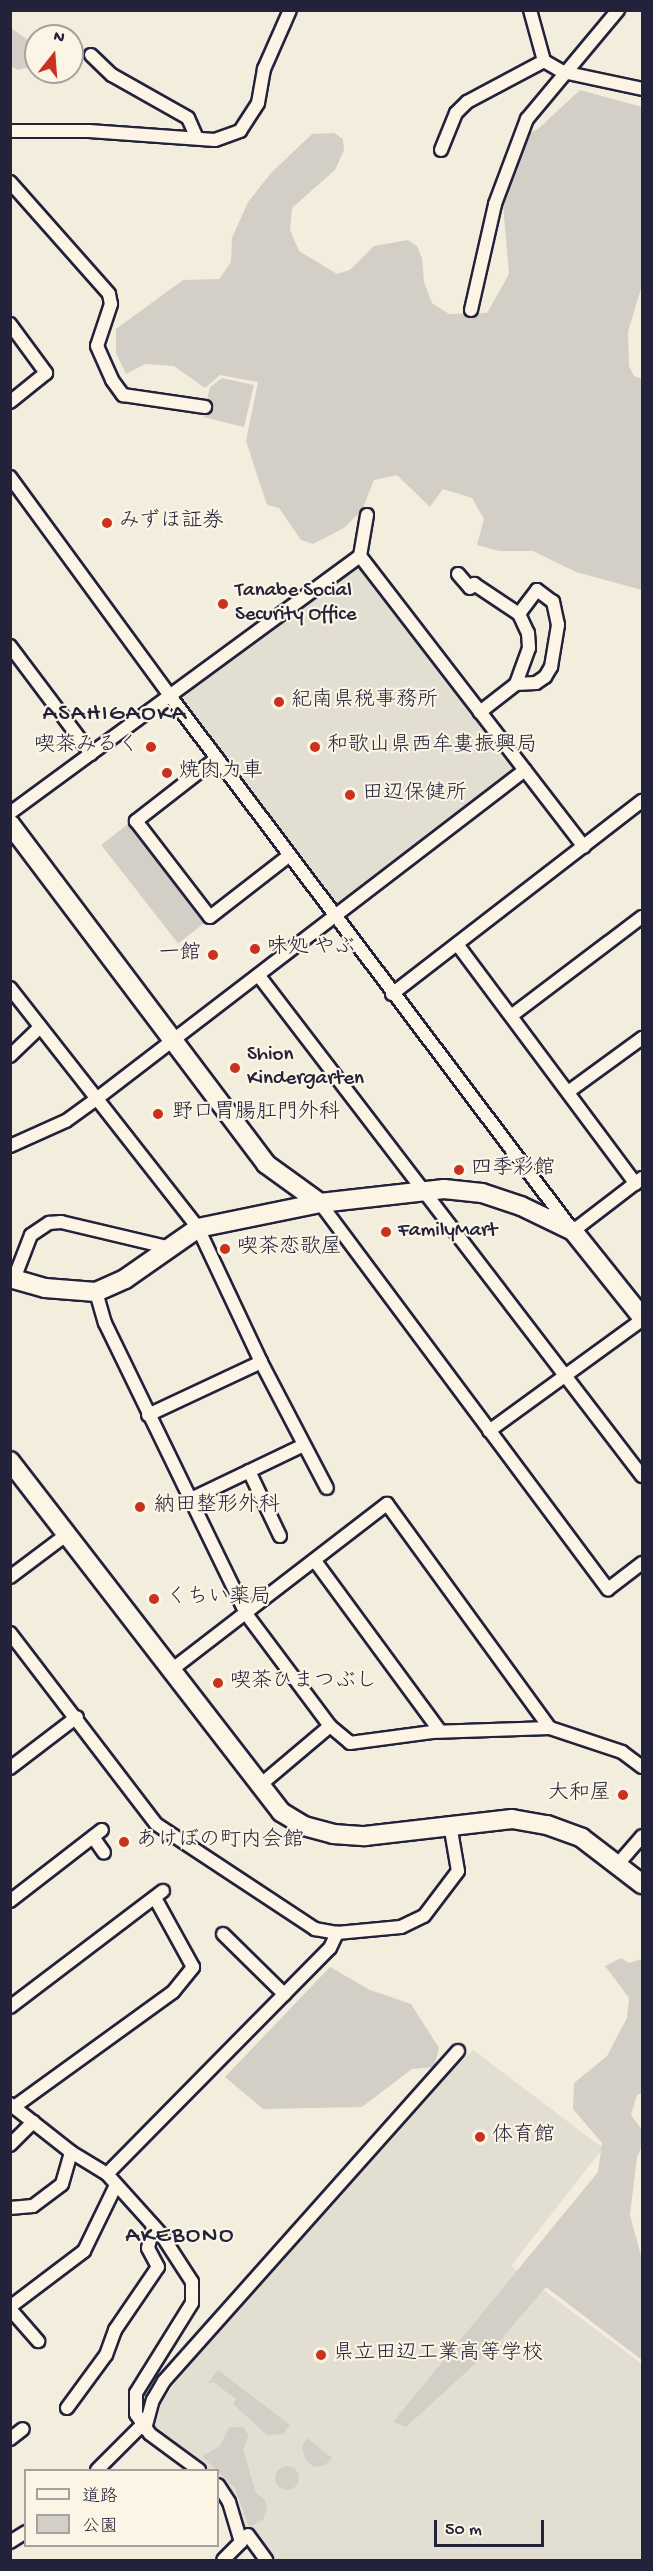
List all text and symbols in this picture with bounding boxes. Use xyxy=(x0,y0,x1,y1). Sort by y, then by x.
north arrow xyxy=(24,24,84,84)
text: N xyxy=(51,28,67,49)
place label: みずほ証券 xyxy=(119,510,224,536)
marker: みずほ証券 xyxy=(100,516,114,530)
place label: Tanabe Social Security Office xyxy=(235,579,356,629)
marker: Tanabe Social Security Office xyxy=(216,597,230,611)
place label: 紀南県税事務所 xyxy=(291,689,438,715)
marker: 紀南県税事務所 xyxy=(272,695,286,709)
district label: ASAHIGAOKA xyxy=(42,701,188,729)
place label: 喫茶みるく xyxy=(34,734,139,760)
place label: 和歌山県西牟婁振興局 xyxy=(327,734,537,760)
marker: 喫茶みるく xyxy=(144,740,158,754)
marker: 和歌山県西牟婁振興局 xyxy=(308,740,322,754)
place label: 焼肉力車 xyxy=(179,760,263,786)
marker: 焼肉力車 xyxy=(160,766,174,780)
place label: 田辺保健所 xyxy=(362,782,467,808)
marker: 田辺保健所 xyxy=(343,788,357,802)
place label: 味処 やぶ xyxy=(267,936,356,962)
place label: 一館 xyxy=(159,942,201,968)
marker: 味処 やぶ xyxy=(248,942,262,956)
marker: 一館 xyxy=(206,948,220,962)
place label: Shion Kindergarten xyxy=(247,1043,364,1093)
marker: Shion Kindergarten xyxy=(228,1061,242,1075)
place label: 野口胃腸肛門外科 xyxy=(172,1101,340,1127)
marker: 野口胃腸肛門外科 xyxy=(149,1105,167,1123)
place label: 四季彩館 xyxy=(471,1157,555,1183)
marker: 四季彩館 xyxy=(452,1163,466,1177)
place label: FamilyMart xyxy=(398,1219,497,1245)
marker: FamilyMart xyxy=(379,1225,393,1239)
place label: 喫茶恋歌屋 xyxy=(237,1236,342,1262)
marker: 喫茶恋歌屋 xyxy=(218,1242,232,1256)
place label: 納田整形外科 xyxy=(154,1494,280,1520)
marker: 納田整形外科 xyxy=(131,1498,149,1516)
place label: くちい薬局 xyxy=(166,1586,271,1612)
marker: くちい薬局 xyxy=(147,1592,161,1606)
place label: 喫茶ひまつぶし xyxy=(230,1670,377,1696)
marker: 喫茶ひまつぶし xyxy=(211,1676,225,1690)
place label: 大和屋 xyxy=(548,1782,611,1808)
marker: 大和屋 xyxy=(616,1788,630,1802)
place label: あけぼの町内会館 xyxy=(136,1829,304,1855)
marker: あけぼの町内会館 xyxy=(117,1835,131,1849)
place label: 体育館 xyxy=(492,2124,555,2150)
marker: 体育館 xyxy=(473,2130,487,2144)
district label: AKEBONO xyxy=(125,2223,235,2251)
place label: 県立田辺工業高等学校 xyxy=(333,2342,543,2368)
marker: 県立田辺工業高等学校 xyxy=(314,2348,328,2362)
legend xyxy=(24,2469,219,2547)
text: 道路 xyxy=(82,2487,118,2508)
scale bar xyxy=(437,2508,546,2546)
text: 公園 xyxy=(82,2517,118,2538)
text: 50 m xyxy=(445,2520,482,2541)

